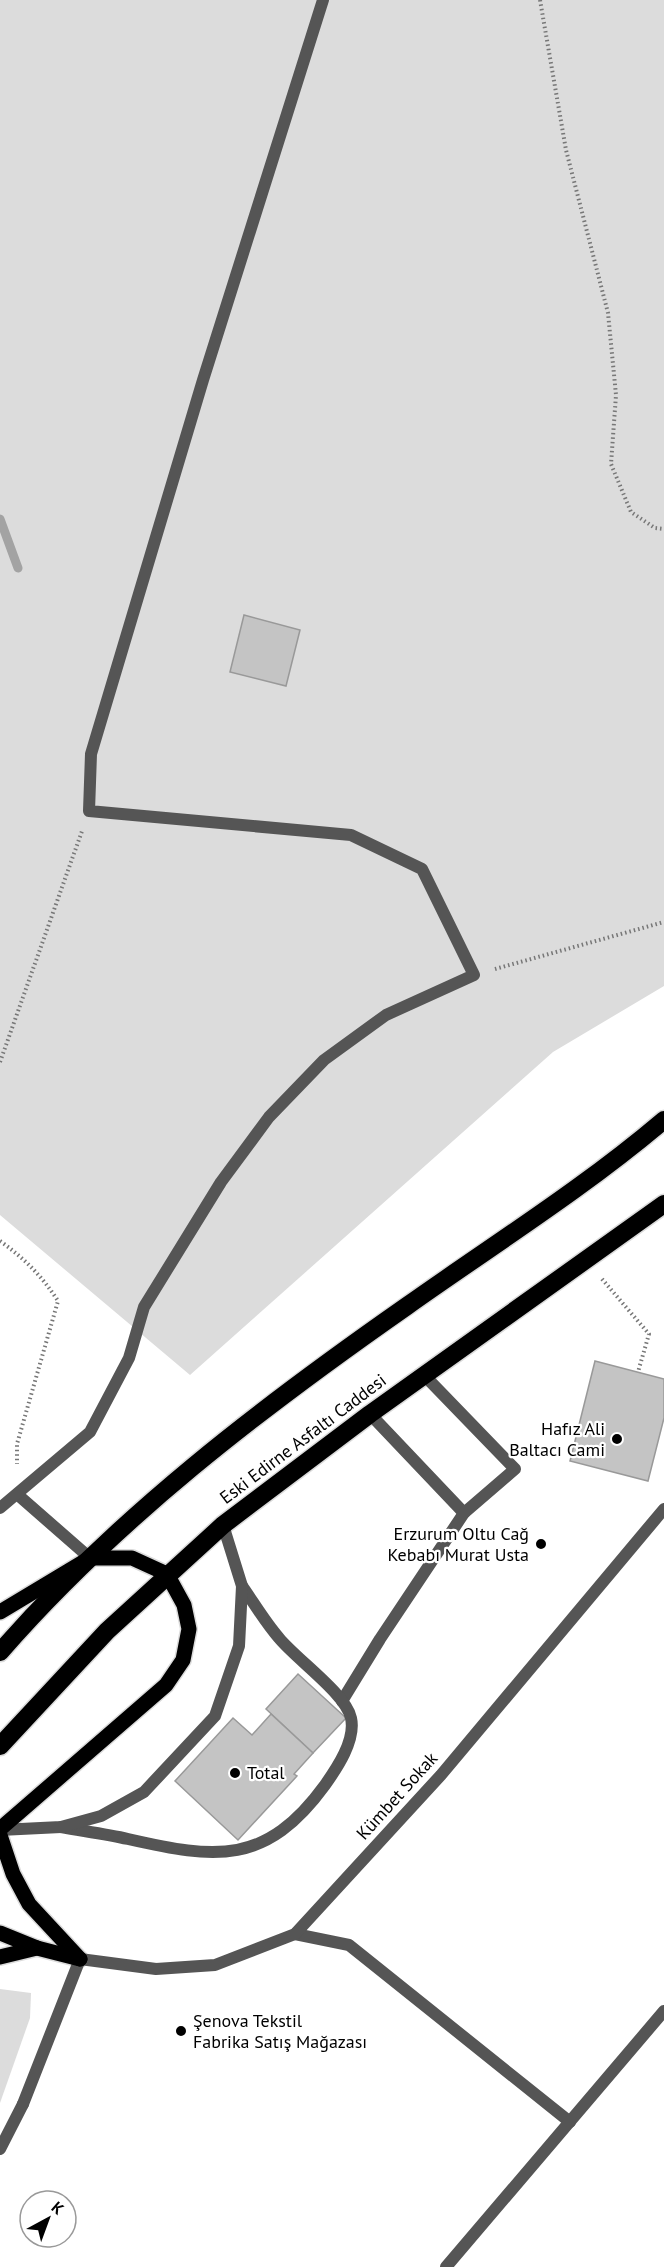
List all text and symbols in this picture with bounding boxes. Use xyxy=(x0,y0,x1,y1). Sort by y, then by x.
street label: Eski Edirne Asfaltı Caddesi xyxy=(215,1368,391,1509)
place label: Hafız Ali Baltacı Cami xyxy=(509,1417,605,1461)
marker: Hafız Ali Baltacı Cami xyxy=(610,1432,624,1446)
place label: Erzurum Oltu Cağ Kebabı Murat Usta xyxy=(388,1522,529,1566)
marker: Erzurum Oltu Cağ Kebabı Murat Usta xyxy=(534,1537,548,1551)
street label: Kümbet Sokak xyxy=(351,1747,442,1844)
place label: Total xyxy=(247,1761,285,1784)
marker: Total xyxy=(228,1766,242,1780)
place label: Şenova Tekstil Fabrika Satış Mağazası xyxy=(193,2009,367,2053)
marker: Şenova Tekstil Fabrika Satış Mağazası xyxy=(174,2024,188,2038)
north arrow xyxy=(18,2189,78,2249)
text: K xyxy=(48,2197,68,2219)

